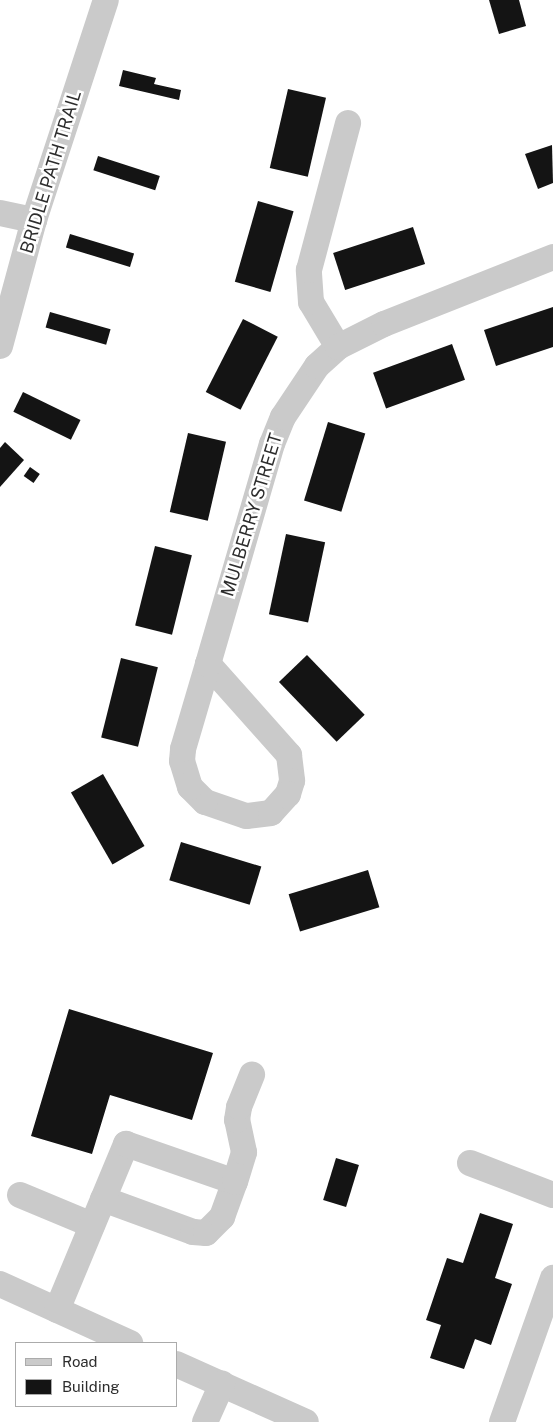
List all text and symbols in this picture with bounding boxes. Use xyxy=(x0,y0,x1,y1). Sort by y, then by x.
street label: BRIDLE PATH TRAIL xyxy=(16,88,86,256)
street label: MULBERRY STREET xyxy=(217,431,287,599)
legend xyxy=(15,1342,178,1407)
text: Road xyxy=(62,1353,98,1370)
text: Building xyxy=(62,1378,120,1395)

